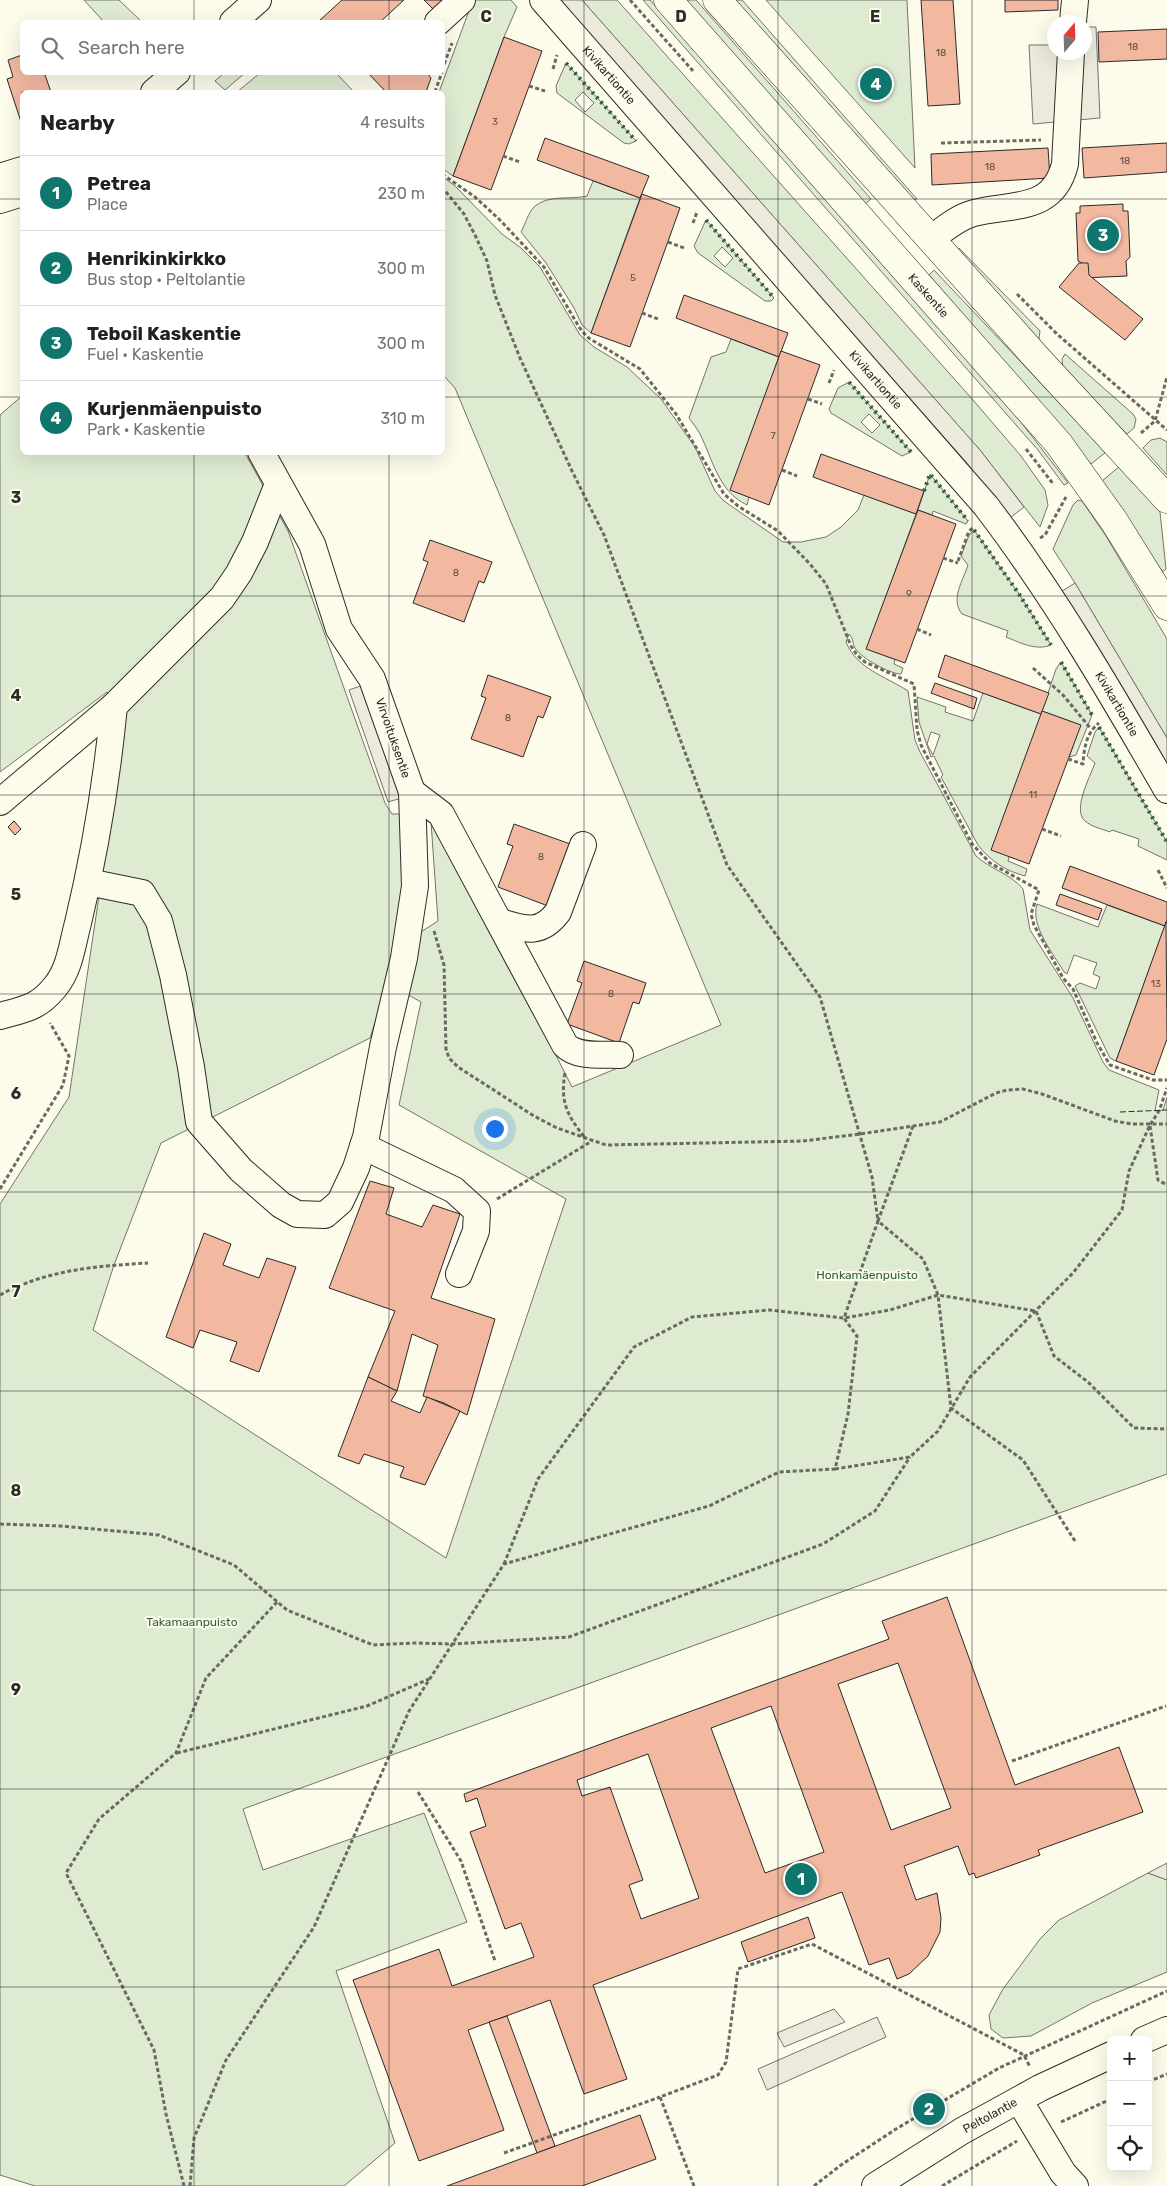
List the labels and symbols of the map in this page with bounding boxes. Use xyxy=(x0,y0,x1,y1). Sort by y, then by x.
text: C xyxy=(480,7,492,26)
text: D xyxy=(675,7,687,26)
text: E xyxy=(870,7,880,26)
north arrow xyxy=(1047,15,1092,60)
house number: 18 xyxy=(1128,41,1138,53)
street label: Kivikartiontie xyxy=(580,43,638,108)
house number: 18 xyxy=(936,47,946,59)
pin: 4 xyxy=(860,65,892,103)
house number: 3 xyxy=(492,116,498,128)
house number: 18 xyxy=(1120,155,1130,167)
house number: 18 xyxy=(985,161,995,173)
pin: 3 xyxy=(1087,216,1119,254)
street label: Kaskentie xyxy=(905,271,952,321)
house number: 5 xyxy=(630,272,636,284)
street label: Kivikartiontie xyxy=(846,348,905,412)
house number: 7 xyxy=(770,430,776,442)
text: 3 xyxy=(11,488,21,507)
house number: 8 xyxy=(453,567,459,579)
house number: 9 xyxy=(906,588,912,600)
street label: Kivikartiontie xyxy=(1092,669,1142,739)
text: 4 xyxy=(11,686,22,705)
street label: Virvoituksentie xyxy=(373,696,413,780)
house number: 8 xyxy=(505,712,511,724)
house number: 11 xyxy=(1029,789,1037,801)
house number: 8 xyxy=(538,851,544,863)
text: 5 xyxy=(11,885,21,904)
house number: 13 xyxy=(1151,978,1161,990)
house number: 8 xyxy=(608,988,614,1000)
text: 6 xyxy=(11,1084,21,1103)
your location xyxy=(482,1116,508,1142)
park label: Honkamäenpuisto xyxy=(816,1268,918,1282)
text: 7 xyxy=(11,1282,21,1301)
text: 8 xyxy=(11,1481,22,1500)
park label: Takamaanpuisto xyxy=(146,1615,238,1629)
text: 9 xyxy=(11,1680,21,1699)
pin: 1 xyxy=(785,1860,817,1898)
pin: 2 xyxy=(913,2090,945,2128)
street label: Peltolantie xyxy=(960,2095,1020,2136)

